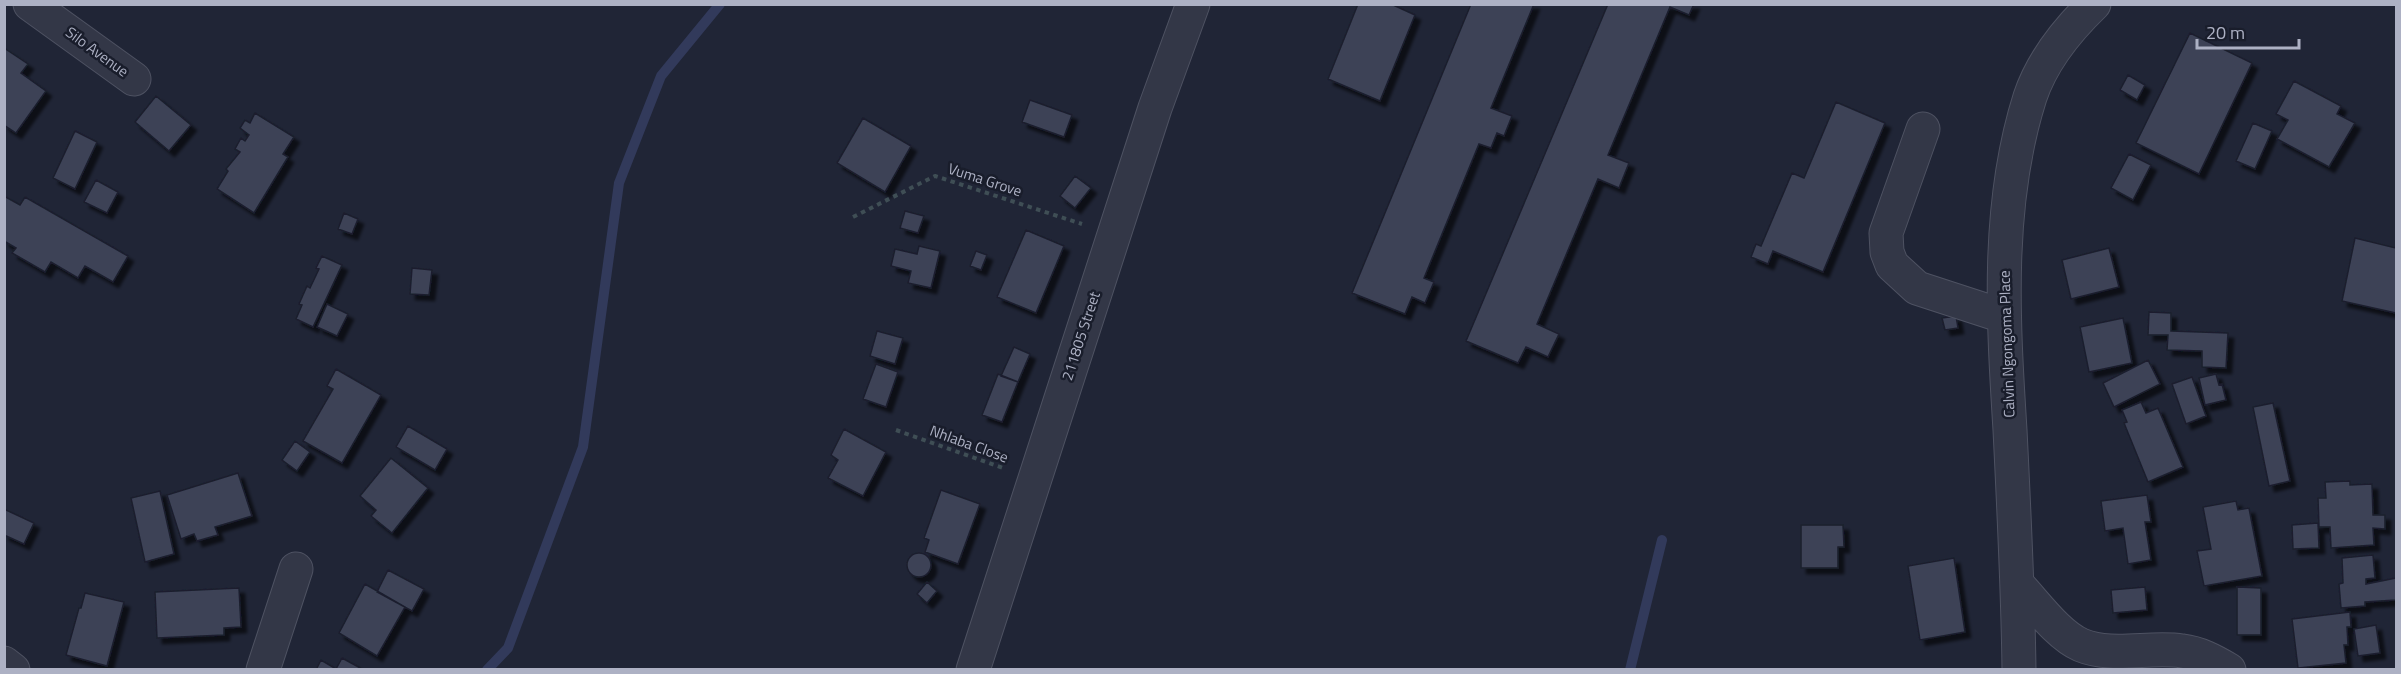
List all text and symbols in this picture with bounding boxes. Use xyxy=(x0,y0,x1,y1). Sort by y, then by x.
scale bar xyxy=(2197,12,2299,50)
text: 20 m xyxy=(2206,19,2245,46)
street label: Silo Avenue xyxy=(61,21,134,82)
street label: Vuma Grove xyxy=(945,157,1025,202)
street label: Calvin Ngongoma Place xyxy=(1992,270,2021,418)
street label: 211805 Street xyxy=(1055,288,1106,383)
street label: Nhlaba Close xyxy=(927,419,1012,468)

